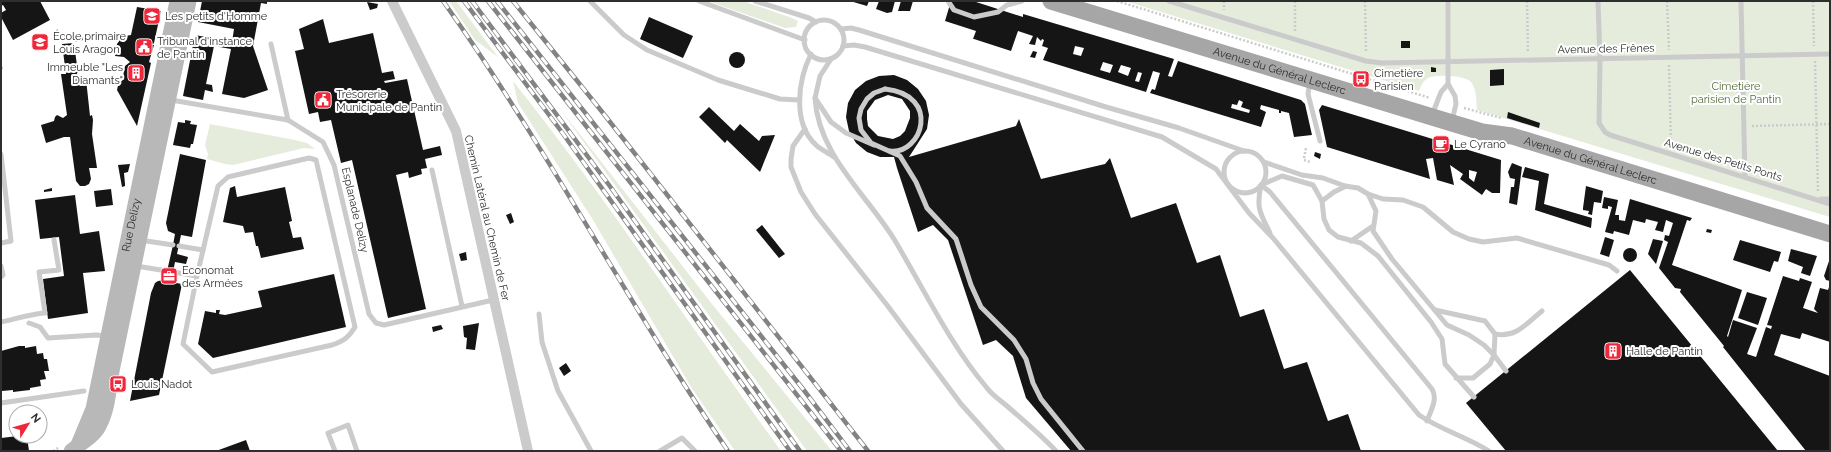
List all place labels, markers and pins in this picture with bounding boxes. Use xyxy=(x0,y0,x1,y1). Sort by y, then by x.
school or university icon: Les petits d'Homme xyxy=(142,6,162,26)
place label: Les petits d'Homme xyxy=(165,10,268,23)
place label: École primaire Louis Aragon xyxy=(53,29,127,56)
school or university icon: École primaire Louis Aragon xyxy=(30,32,50,52)
place label: Tribunal d'instance de Pantin xyxy=(157,35,253,61)
public building icon: Tribunal d'instance de Pantin xyxy=(134,37,154,57)
place label: Immeuble "Les Diamants" xyxy=(47,61,123,87)
building icon: Immeuble "Les Diamants" xyxy=(126,63,146,83)
place label: Cimetière Parisien xyxy=(1374,67,1424,93)
bus stop icon: Cimetière Parisien xyxy=(1351,69,1371,89)
place label: Trésorerie Municipale de Pantin xyxy=(336,88,442,114)
public building icon: Trésorerie Municipale de Pantin xyxy=(313,90,333,110)
cafe icon: Le Cyrano xyxy=(1431,134,1451,154)
place label: Le Cyrano xyxy=(1454,138,1506,151)
place label: Economat des Armées xyxy=(182,264,243,290)
office icon: Economat des Armées xyxy=(159,266,179,286)
building icon: Halle de Pantin xyxy=(1603,341,1623,361)
place label: Halle de Pantin xyxy=(1626,345,1703,358)
bus stop icon: Louis Nadot xyxy=(108,374,128,394)
place label: Louis Nadot xyxy=(131,378,193,391)

